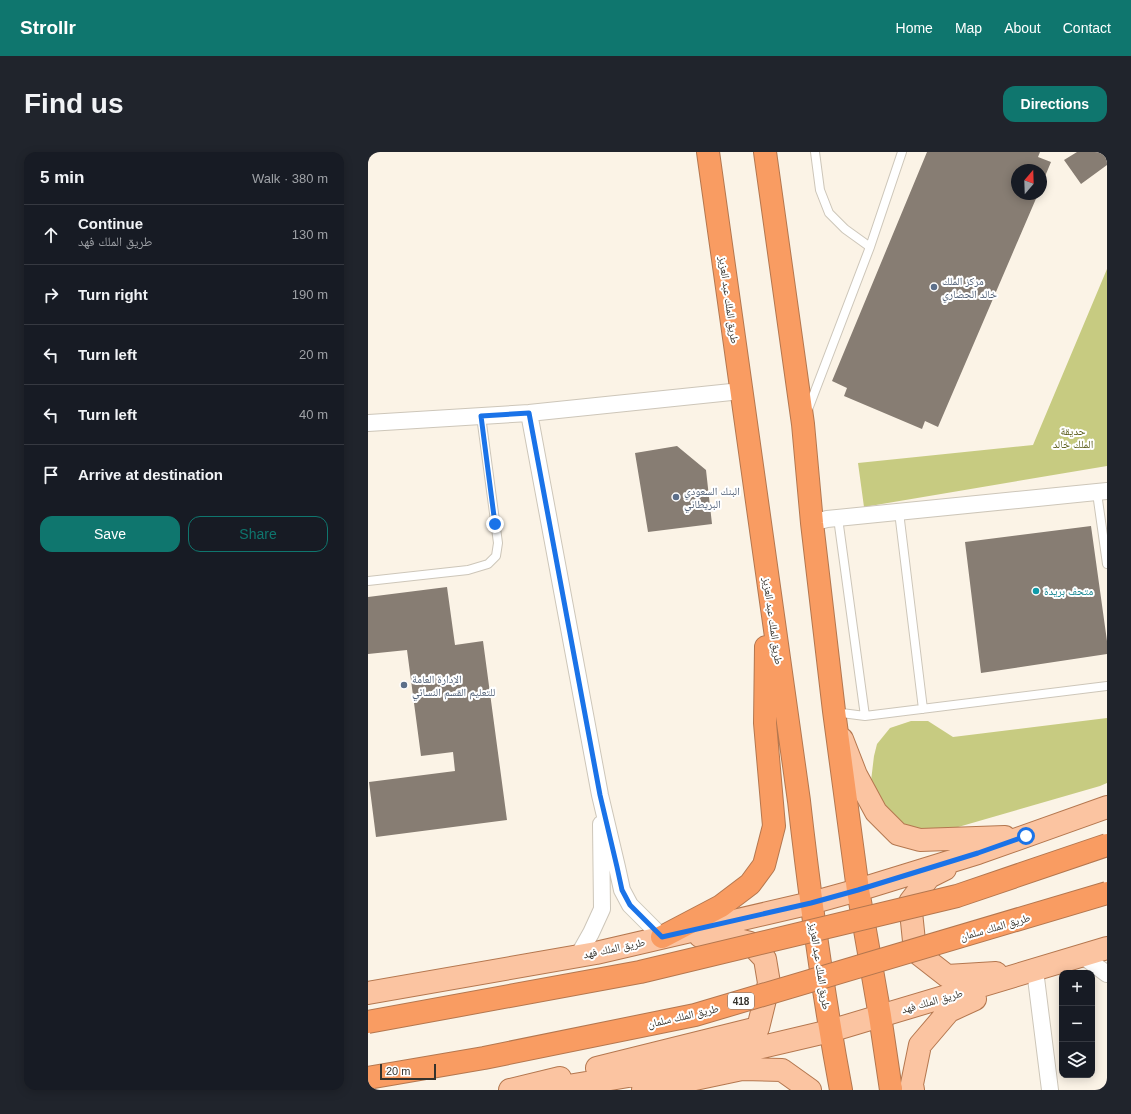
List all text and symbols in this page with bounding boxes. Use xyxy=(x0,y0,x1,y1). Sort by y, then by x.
text: Strollr xyxy=(20,17,76,38)
text: Home xyxy=(896,20,933,36)
text: Map xyxy=(955,20,982,36)
text: About xyxy=(1004,20,1041,36)
text: Contact xyxy=(1063,20,1111,36)
button: Directions xyxy=(1003,86,1107,122)
text: Find us xyxy=(24,88,124,119)
north arrow xyxy=(1011,164,1047,200)
text: 5 min xyxy=(40,168,84,187)
text: Walk · 380 m xyxy=(252,171,328,186)
text: Continue xyxy=(78,215,143,232)
icon: ahead xyxy=(40,224,62,246)
text: 130 m xyxy=(292,227,328,242)
text: طريق الملك فهد xyxy=(78,234,152,249)
street label: طريق الملك عبد العزيز xyxy=(716,255,741,345)
place label: مركز الملك خالد الحضاري xyxy=(942,275,997,303)
marker: مركز الملك خالد الحضاري xyxy=(929,282,939,292)
icon: right xyxy=(40,284,62,306)
text: Turn right xyxy=(78,286,148,303)
text: 190 m xyxy=(292,287,328,302)
icon: left xyxy=(40,344,62,366)
text: Turn left xyxy=(78,346,137,363)
text: 20 m xyxy=(299,347,328,362)
icon: left xyxy=(40,404,62,426)
text: Turn left xyxy=(78,406,137,423)
text: 40 m xyxy=(299,407,328,422)
park label: حديقة الملك خالد xyxy=(1053,425,1093,450)
icon: arrive xyxy=(40,464,62,486)
text: Arrive at destination xyxy=(78,466,223,483)
place label: البنك السعودي البريطاني xyxy=(684,485,740,513)
marker: البنك السعودي البريطاني xyxy=(671,492,681,502)
route end xyxy=(486,515,504,533)
button: Save xyxy=(40,516,180,552)
button: Share xyxy=(188,516,328,552)
street label: طريق الملك عبد العزيز xyxy=(760,576,785,666)
place label: متحف بريدة xyxy=(1044,585,1093,597)
marker: متحف بريدة xyxy=(1031,586,1041,596)
place label: الإدارة العامة للتعليم القسم النسائي xyxy=(412,673,495,701)
marker: الإدارة العامة للتعليم القسم النسائي xyxy=(399,680,409,690)
route start xyxy=(1017,827,1035,845)
street label: طريق الملك سلمان xyxy=(958,911,1032,944)
street label: طريق الملك عبد العزيز xyxy=(806,921,833,1011)
street label: طريق الملك فهد xyxy=(582,936,646,961)
map controls xyxy=(1059,970,1095,1078)
button: + xyxy=(1059,970,1095,1006)
street label: طريق الملك فهد xyxy=(900,987,964,1016)
road number: 418 xyxy=(728,993,754,1009)
street label: طريق الملك سلمان xyxy=(646,1002,720,1031)
button: − xyxy=(1059,1006,1095,1042)
button: layers xyxy=(1059,1042,1095,1078)
scale bar xyxy=(380,1062,436,1081)
text: 20 m xyxy=(386,1065,410,1077)

